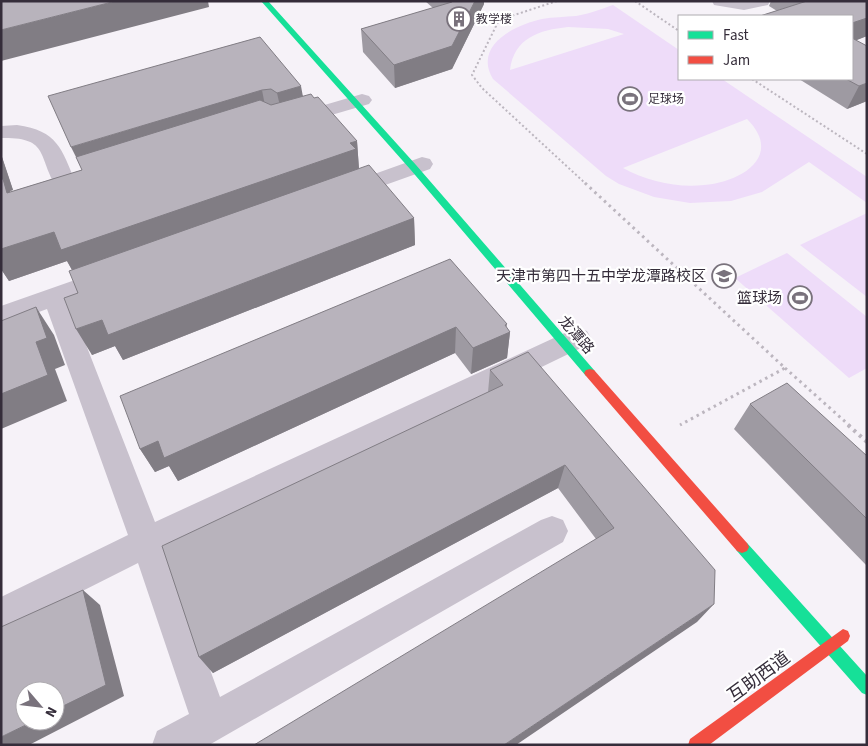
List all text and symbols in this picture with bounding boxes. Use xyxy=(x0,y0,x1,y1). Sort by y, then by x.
building icon: 教学楼 xyxy=(446,6,472,32)
place label: 教学楼 xyxy=(476,11,512,28)
legend xyxy=(678,15,853,80)
text: Fast xyxy=(723,25,749,46)
text: Jam xyxy=(723,50,750,71)
sports icon: 足球场 xyxy=(617,86,643,112)
place label: 足球场 xyxy=(648,91,684,108)
school or university icon: 天津市第四十五中学龙潭路校区 xyxy=(711,263,737,289)
place label: 天津市第四十五中学龙潭路校区 xyxy=(496,266,706,287)
sports icon: 篮球场 xyxy=(787,285,813,311)
place label: 篮球场 xyxy=(737,288,782,309)
street label: 龙潭路 xyxy=(553,311,599,359)
street label: 互助西道 xyxy=(723,646,795,708)
north arrow xyxy=(15,681,65,731)
text: N xyxy=(40,703,62,720)

